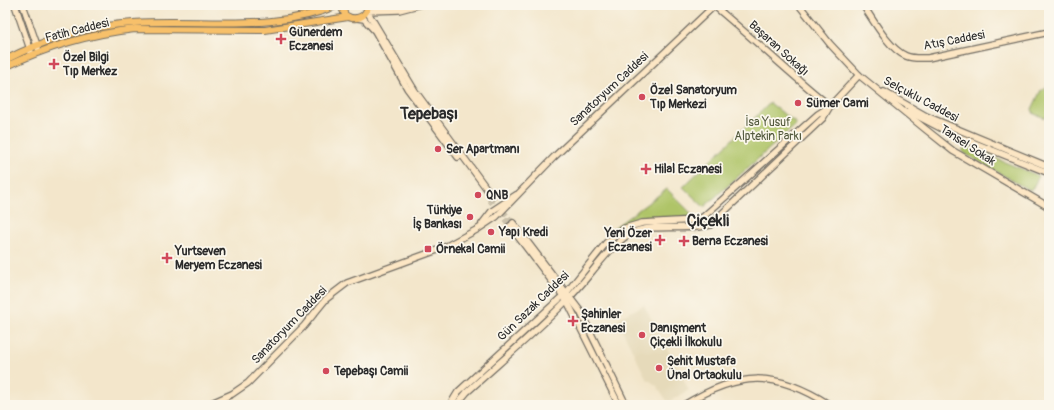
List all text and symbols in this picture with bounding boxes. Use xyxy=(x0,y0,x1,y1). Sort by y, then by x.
street label: Fatih Caddesi xyxy=(44,15,111,46)
street label: Başaran Sokağı xyxy=(745,17,812,79)
place label: Günerdem Eczanesi xyxy=(289,25,343,54)
street label: Atış Caddesi xyxy=(922,27,986,54)
marker: Günerdem Eczanesi xyxy=(276,34,286,44)
place label: Özel Bilgi Tıp Merkez xyxy=(62,49,118,79)
street label: Sanatoryum Caddesi xyxy=(567,49,652,130)
marker: Özel Bilgi Tıp Merkez xyxy=(48,58,60,70)
street label: Selçuklu Caddesi xyxy=(881,73,961,126)
place label: Özel Sanatoryum Tıp Merkezi xyxy=(649,82,737,112)
marker: Özel Sanatoryum Tıp Merkezi xyxy=(637,92,647,102)
place label: Sümer Cami xyxy=(806,96,868,111)
marker: Sümer Cami xyxy=(793,98,803,108)
district label: Tepebaşı xyxy=(399,104,458,124)
park label: İsa Yusuf Alptekin Parkı xyxy=(734,114,802,144)
street label: Tansel Sokak xyxy=(937,122,998,169)
place label: Ser Apartmanı xyxy=(446,142,520,157)
marker: Ser Apartmanı xyxy=(433,144,443,154)
place label: Hilal Eczanesi xyxy=(654,162,722,177)
marker: Hilal Eczanesi xyxy=(641,164,651,174)
place label: QNB xyxy=(486,188,508,203)
marker: QNB xyxy=(473,190,483,200)
place label: Türkiye İş Bankası xyxy=(413,203,463,232)
district label: Çiçekli xyxy=(687,211,729,231)
marker: Türkiye İş Bankası xyxy=(465,212,475,222)
place label: Yapı Kredi xyxy=(498,225,548,240)
place label: Yeni Özer Eczanesi xyxy=(604,225,653,255)
marker: Yapı Kredi xyxy=(486,227,496,237)
place label: Berna Eczanesi xyxy=(692,234,768,249)
marker: Yeni Özer Eczanesi xyxy=(655,235,665,245)
marker: Berna Eczanesi xyxy=(679,236,689,246)
place label: Örnekal Camii xyxy=(436,241,505,257)
place label: Yurtseven Meryem Eczanesi xyxy=(174,244,262,273)
marker: Örnekal Camii xyxy=(423,244,433,254)
marker: Yurtseven Meryem Eczanesi xyxy=(162,253,172,263)
street label: Gün Sazak Caddesi xyxy=(494,268,572,344)
street label: Sanatoryum Caddesi xyxy=(248,283,330,367)
place label: Şahinler Eczanesi xyxy=(581,307,625,336)
marker: Şahinler Eczanesi xyxy=(568,316,578,326)
place label: Danışment Çiçekli İlkokulu xyxy=(650,321,722,350)
marker: Danışment Çiçekli İlkokulu xyxy=(637,330,647,340)
place label: Şehit Mustafa Ünal Ortaokulu xyxy=(667,354,742,383)
marker: Şehit Mustafa Ünal Ortaokulu xyxy=(654,363,664,373)
place label: Tepebaşı Camii xyxy=(333,364,408,379)
marker: Tepebaşı Camii xyxy=(321,366,331,376)

